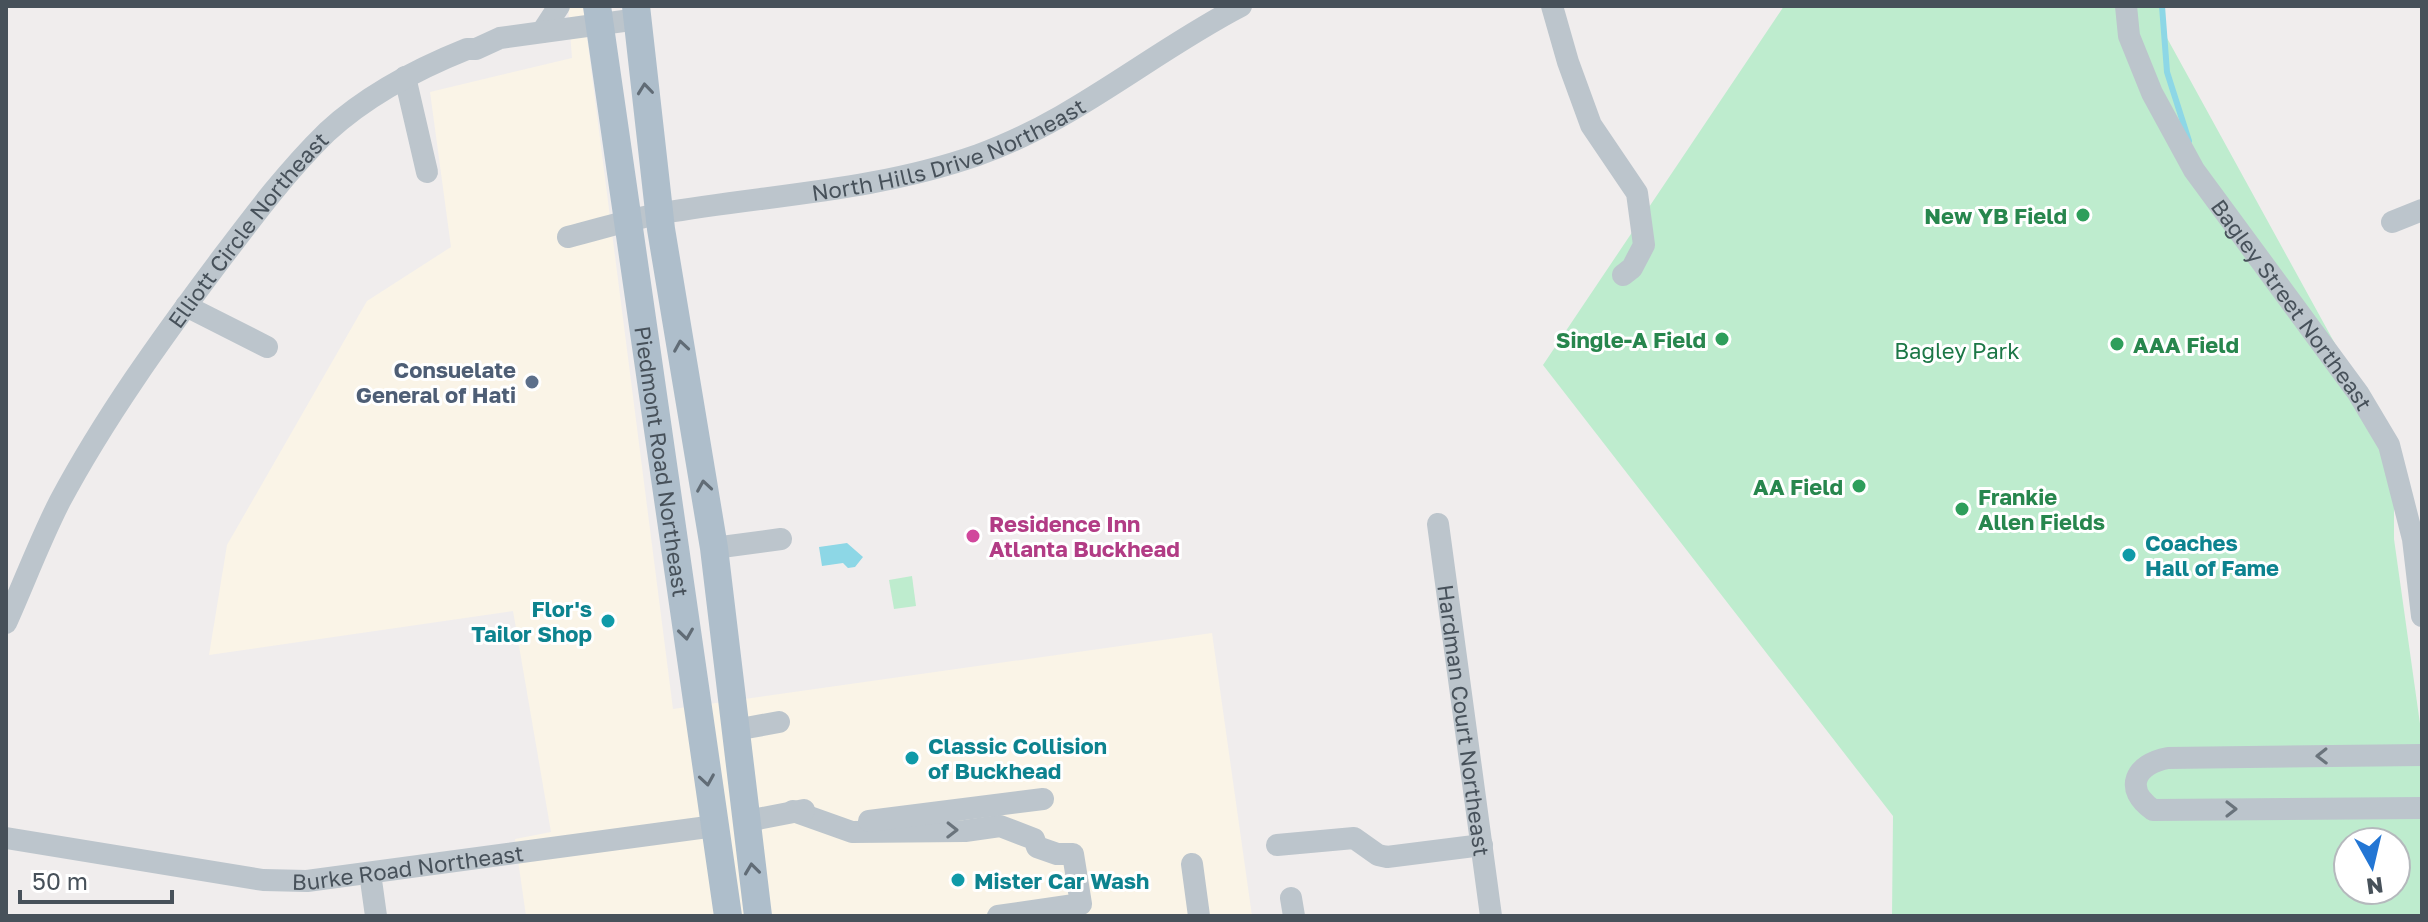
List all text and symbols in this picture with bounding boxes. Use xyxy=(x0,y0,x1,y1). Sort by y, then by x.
one-way arrow xyxy=(637,82,654,95)
street label: North Hills Drive Northeast xyxy=(810,92,1090,206)
street label: Elliott Circle Northeast xyxy=(161,126,333,333)
street label: Bagley Street Northeast xyxy=(2206,193,2379,415)
place label: New YB Field xyxy=(1924,202,2067,229)
marker: New YB Field xyxy=(2074,206,2092,224)
street label: Piedmont Road Northeast xyxy=(630,324,695,599)
place label: Single-A Field xyxy=(1556,326,1706,353)
marker: Single-A Field xyxy=(1713,330,1731,348)
place label: AAA Field xyxy=(2133,331,2239,358)
marker: AAA Field xyxy=(2108,335,2126,353)
park label: Bagley Park xyxy=(1894,337,2020,364)
one-way arrow xyxy=(673,340,690,353)
place label: Consuelate General of Hati xyxy=(356,356,516,408)
marker: Consuelate General of Hati xyxy=(523,373,541,391)
place label: AA Field xyxy=(1753,473,1843,500)
marker: AA Field xyxy=(1850,477,1868,495)
one-way arrow xyxy=(696,479,713,493)
place label: Frankie Allen Fields xyxy=(1978,483,2105,535)
marker: Frankie Allen Fields xyxy=(1953,500,1971,518)
place label: Residence Inn Atlanta Buckhead xyxy=(989,510,1180,562)
marker: Residence Inn Atlanta Buckhead xyxy=(964,527,982,545)
place label: Coaches Hall of Fame xyxy=(2145,529,2279,581)
marker: Coaches Hall of Fame xyxy=(2120,546,2138,564)
street label: Hardman Court Northeast xyxy=(1433,583,1496,858)
place label: Flor's Tailor Shop xyxy=(471,595,592,647)
marker: Flor's Tailor Shop xyxy=(599,612,617,630)
one-way arrow xyxy=(678,628,695,641)
place label: Classic Collision of Buckhead xyxy=(928,732,1107,784)
one-way arrow xyxy=(2315,747,2328,765)
marker: Classic Collision of Buckhead xyxy=(903,749,921,767)
one-way arrow xyxy=(698,773,715,787)
one-way arrow xyxy=(2225,800,2238,818)
one-way arrow xyxy=(946,822,959,839)
north arrow xyxy=(2332,826,2412,906)
street label: Burke Road Northeast xyxy=(292,838,525,894)
scale bar xyxy=(20,854,172,904)
one-way arrow xyxy=(744,862,761,875)
text: 50 m xyxy=(32,866,88,895)
place label: Mister Car Wash xyxy=(974,867,1149,894)
marker: Mister Car Wash xyxy=(949,871,967,889)
text: N xyxy=(2365,872,2385,901)

